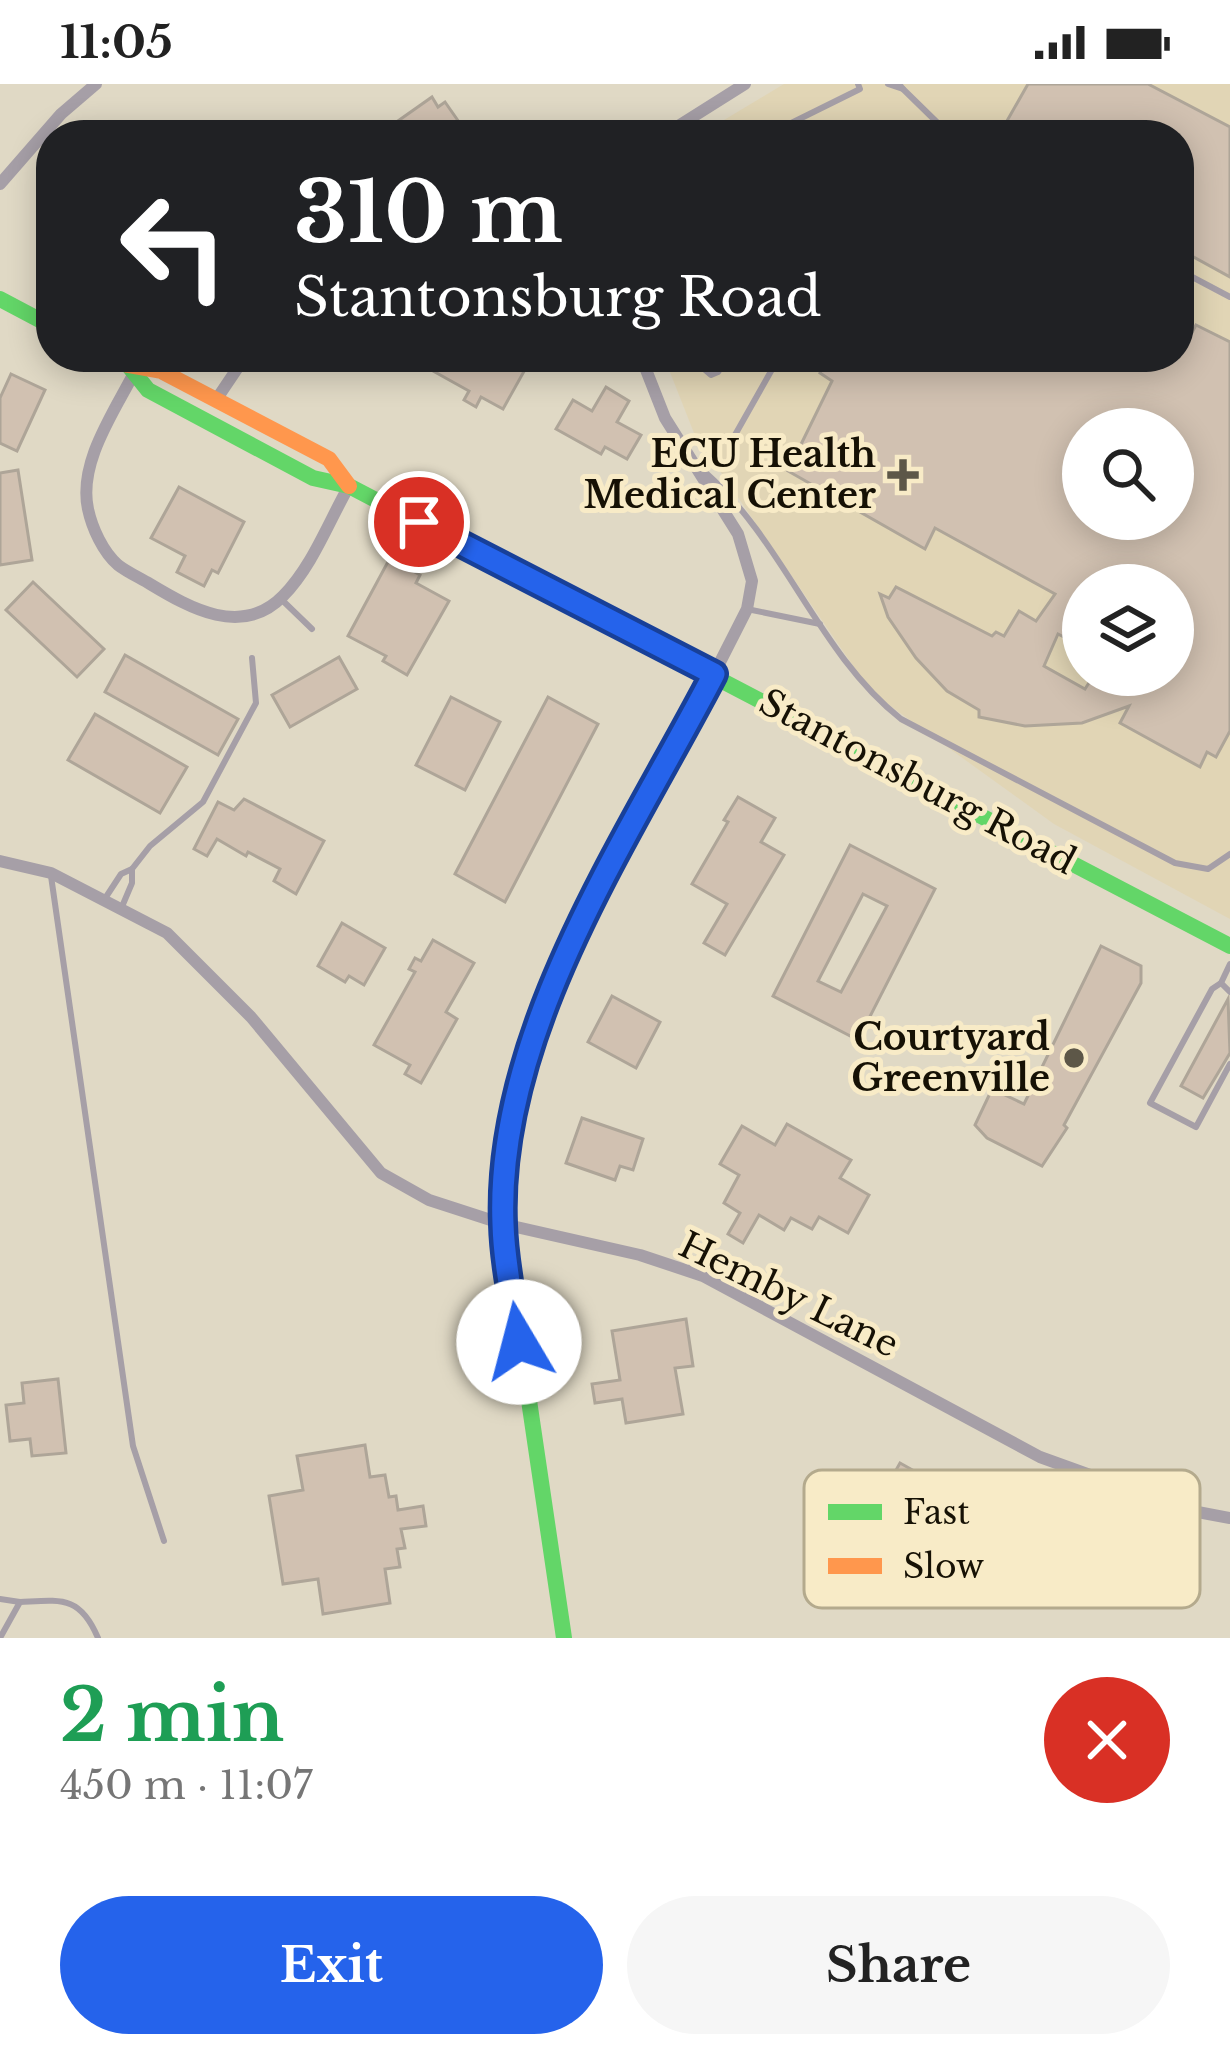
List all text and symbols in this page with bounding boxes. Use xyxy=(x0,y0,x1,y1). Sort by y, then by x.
text: 11:05 xyxy=(60,14,173,70)
text: 310 m xyxy=(294,161,563,265)
icon: left xyxy=(96,168,252,324)
text: Stantonsburg Road xyxy=(294,264,822,331)
map controls xyxy=(1062,408,1194,696)
button: search xyxy=(1062,408,1194,540)
place label: ECU Health Medical Center xyxy=(584,432,876,518)
marker: ECU Health Medical Center xyxy=(887,459,919,491)
pin xyxy=(368,471,470,573)
icon: arrive xyxy=(386,489,452,555)
button: layers xyxy=(1062,564,1194,696)
street label: Stantonsburg Road xyxy=(752,679,1084,884)
place label: Courtyard Greenville xyxy=(851,1015,1050,1101)
marker: Courtyard Greenville xyxy=(1061,1045,1087,1071)
street label: Hemby Lane xyxy=(672,1222,906,1367)
position arrow xyxy=(456,1279,582,1405)
legend xyxy=(804,1470,1200,1608)
text: Fast xyxy=(903,1492,970,1533)
text: Slow xyxy=(903,1546,984,1587)
text: 2 min xyxy=(60,1671,284,1760)
button: close xyxy=(1044,1677,1170,1803)
text: 450 m · 11:07 xyxy=(60,1761,313,1810)
button: Exit xyxy=(60,1896,603,2034)
button: Share xyxy=(627,1896,1170,2034)

